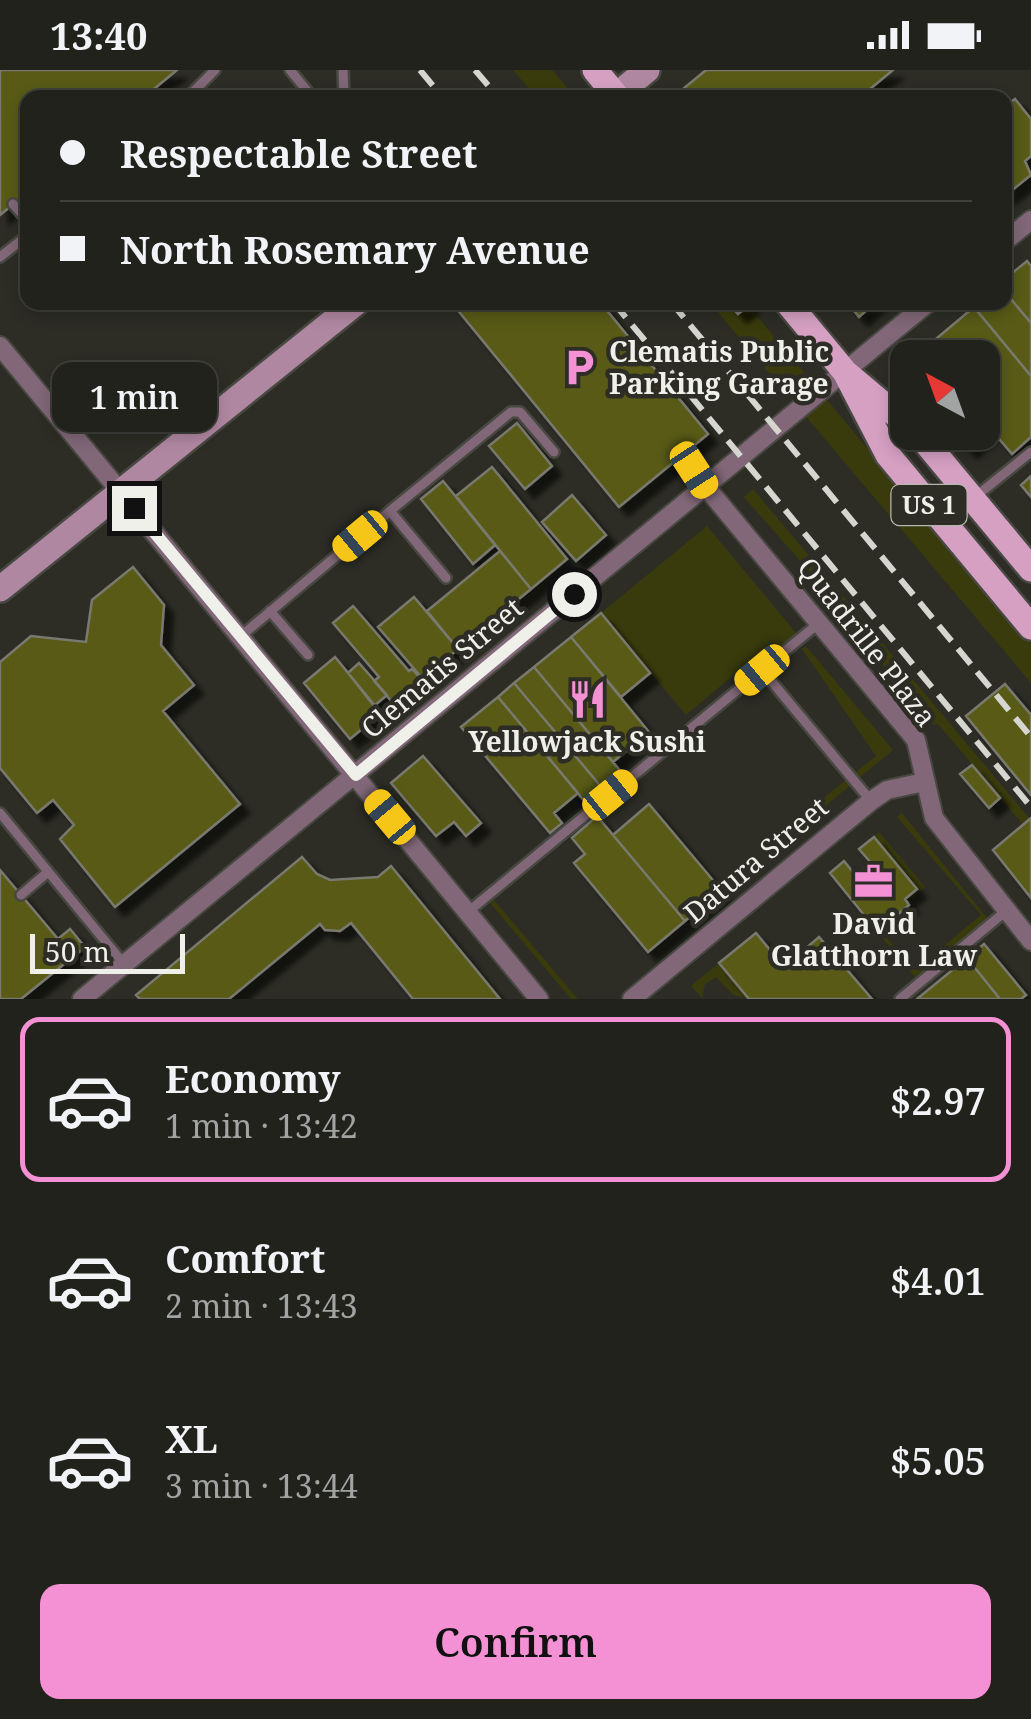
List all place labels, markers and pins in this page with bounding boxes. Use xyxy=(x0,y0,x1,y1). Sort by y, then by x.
place label: Clematis Public Parking Garage xyxy=(609,332,829,402)
parking icon: Clematis Public Parking Garage xyxy=(558,347,600,389)
restaurant icon: Yellowjack Sushi xyxy=(566,678,608,720)
place label: Yellowjack Sushi xyxy=(468,722,706,760)
office icon: David Glatthorn Law xyxy=(853,861,895,903)
place label: David Glatthorn Law xyxy=(771,904,977,974)

